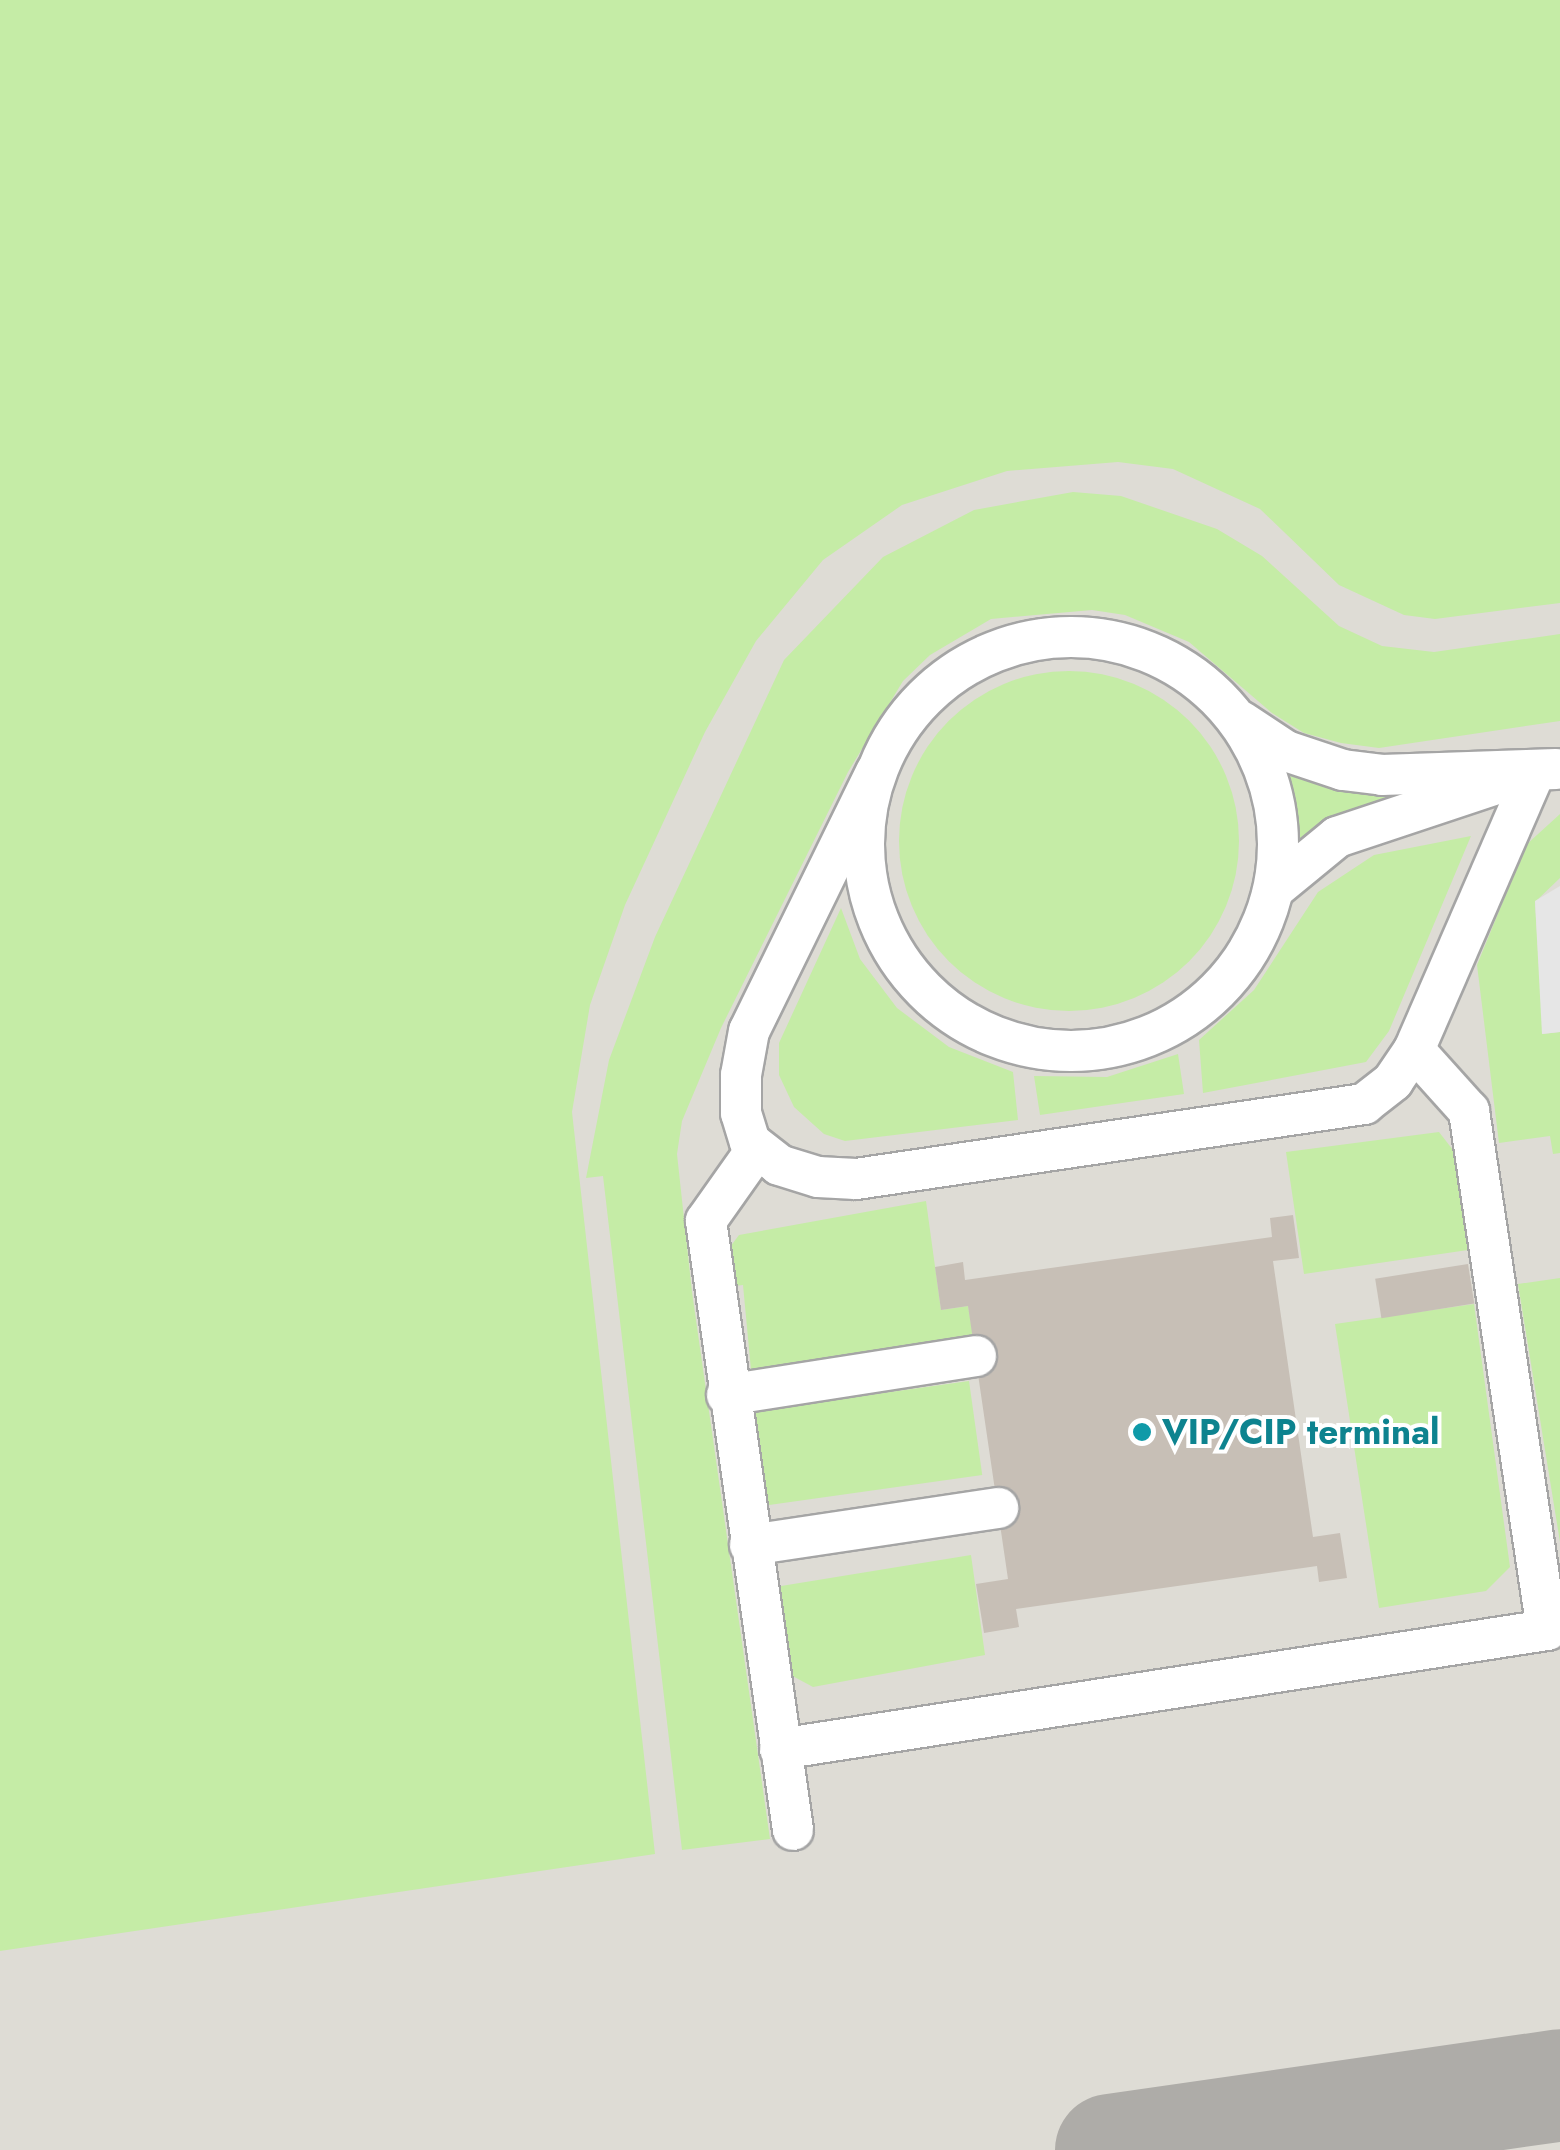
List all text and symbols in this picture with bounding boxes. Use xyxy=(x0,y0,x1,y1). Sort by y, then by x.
place label: VIP/CIP terminal xyxy=(1162,1411,1439,1453)
marker: VIP/CIP terminal xyxy=(1131,1421,1153,1443)

